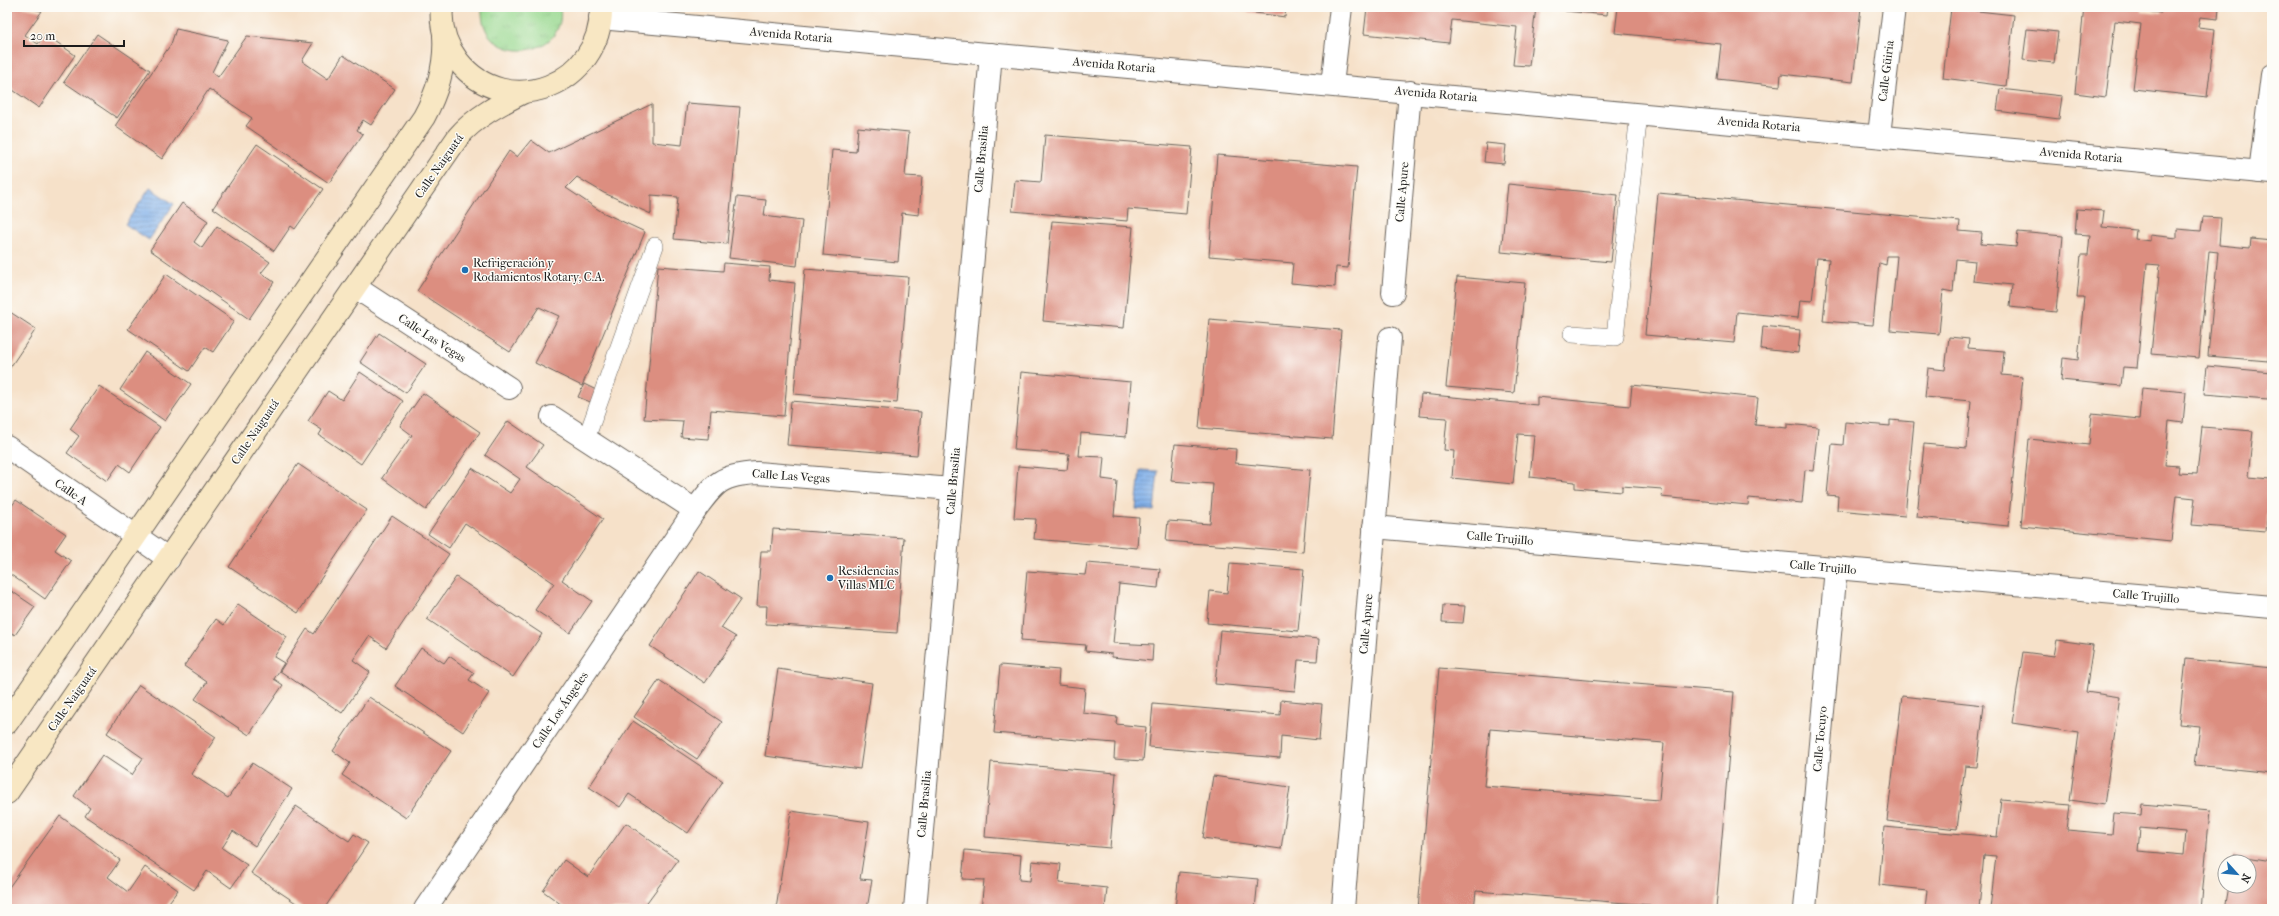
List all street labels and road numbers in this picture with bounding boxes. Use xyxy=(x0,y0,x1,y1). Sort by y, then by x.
street label: Avenida Rotaria xyxy=(748,24,833,46)
street label: Calle Güiria xyxy=(1875,39,1897,102)
street label: Avenida Rotaria xyxy=(1071,54,1156,76)
street label: Avenida Rotaria xyxy=(1393,83,1478,105)
street label: Avenida Rotaria xyxy=(1716,113,1801,135)
street label: Calle Brasilia xyxy=(971,124,991,193)
street label: Calle Naiguatá xyxy=(412,131,467,201)
street label: Avenida Rotaria xyxy=(2038,144,2123,166)
street label: Calle Apure xyxy=(1392,161,1412,223)
street label: Calle Las Vegas xyxy=(395,311,469,365)
street label: Calle Naiguatá xyxy=(228,396,282,467)
street label: Calle Brasilia xyxy=(943,446,963,515)
street label: Calle Las Vegas xyxy=(752,466,831,486)
street label: Calle A xyxy=(52,476,90,508)
street label: Calle Trujillo xyxy=(1466,528,1534,548)
street label: Calle Trujillo xyxy=(1789,557,1857,577)
street label: Calle Trujillo xyxy=(2112,586,2180,606)
street label: Calle Apure xyxy=(1356,593,1376,655)
street label: Calle Naiguatá xyxy=(45,664,100,734)
street label: Calle Los Ángeles xyxy=(528,668,591,751)
street label: Calle Tocuyo xyxy=(1810,706,1830,772)
street label: Calle Brasilia xyxy=(914,769,934,838)

